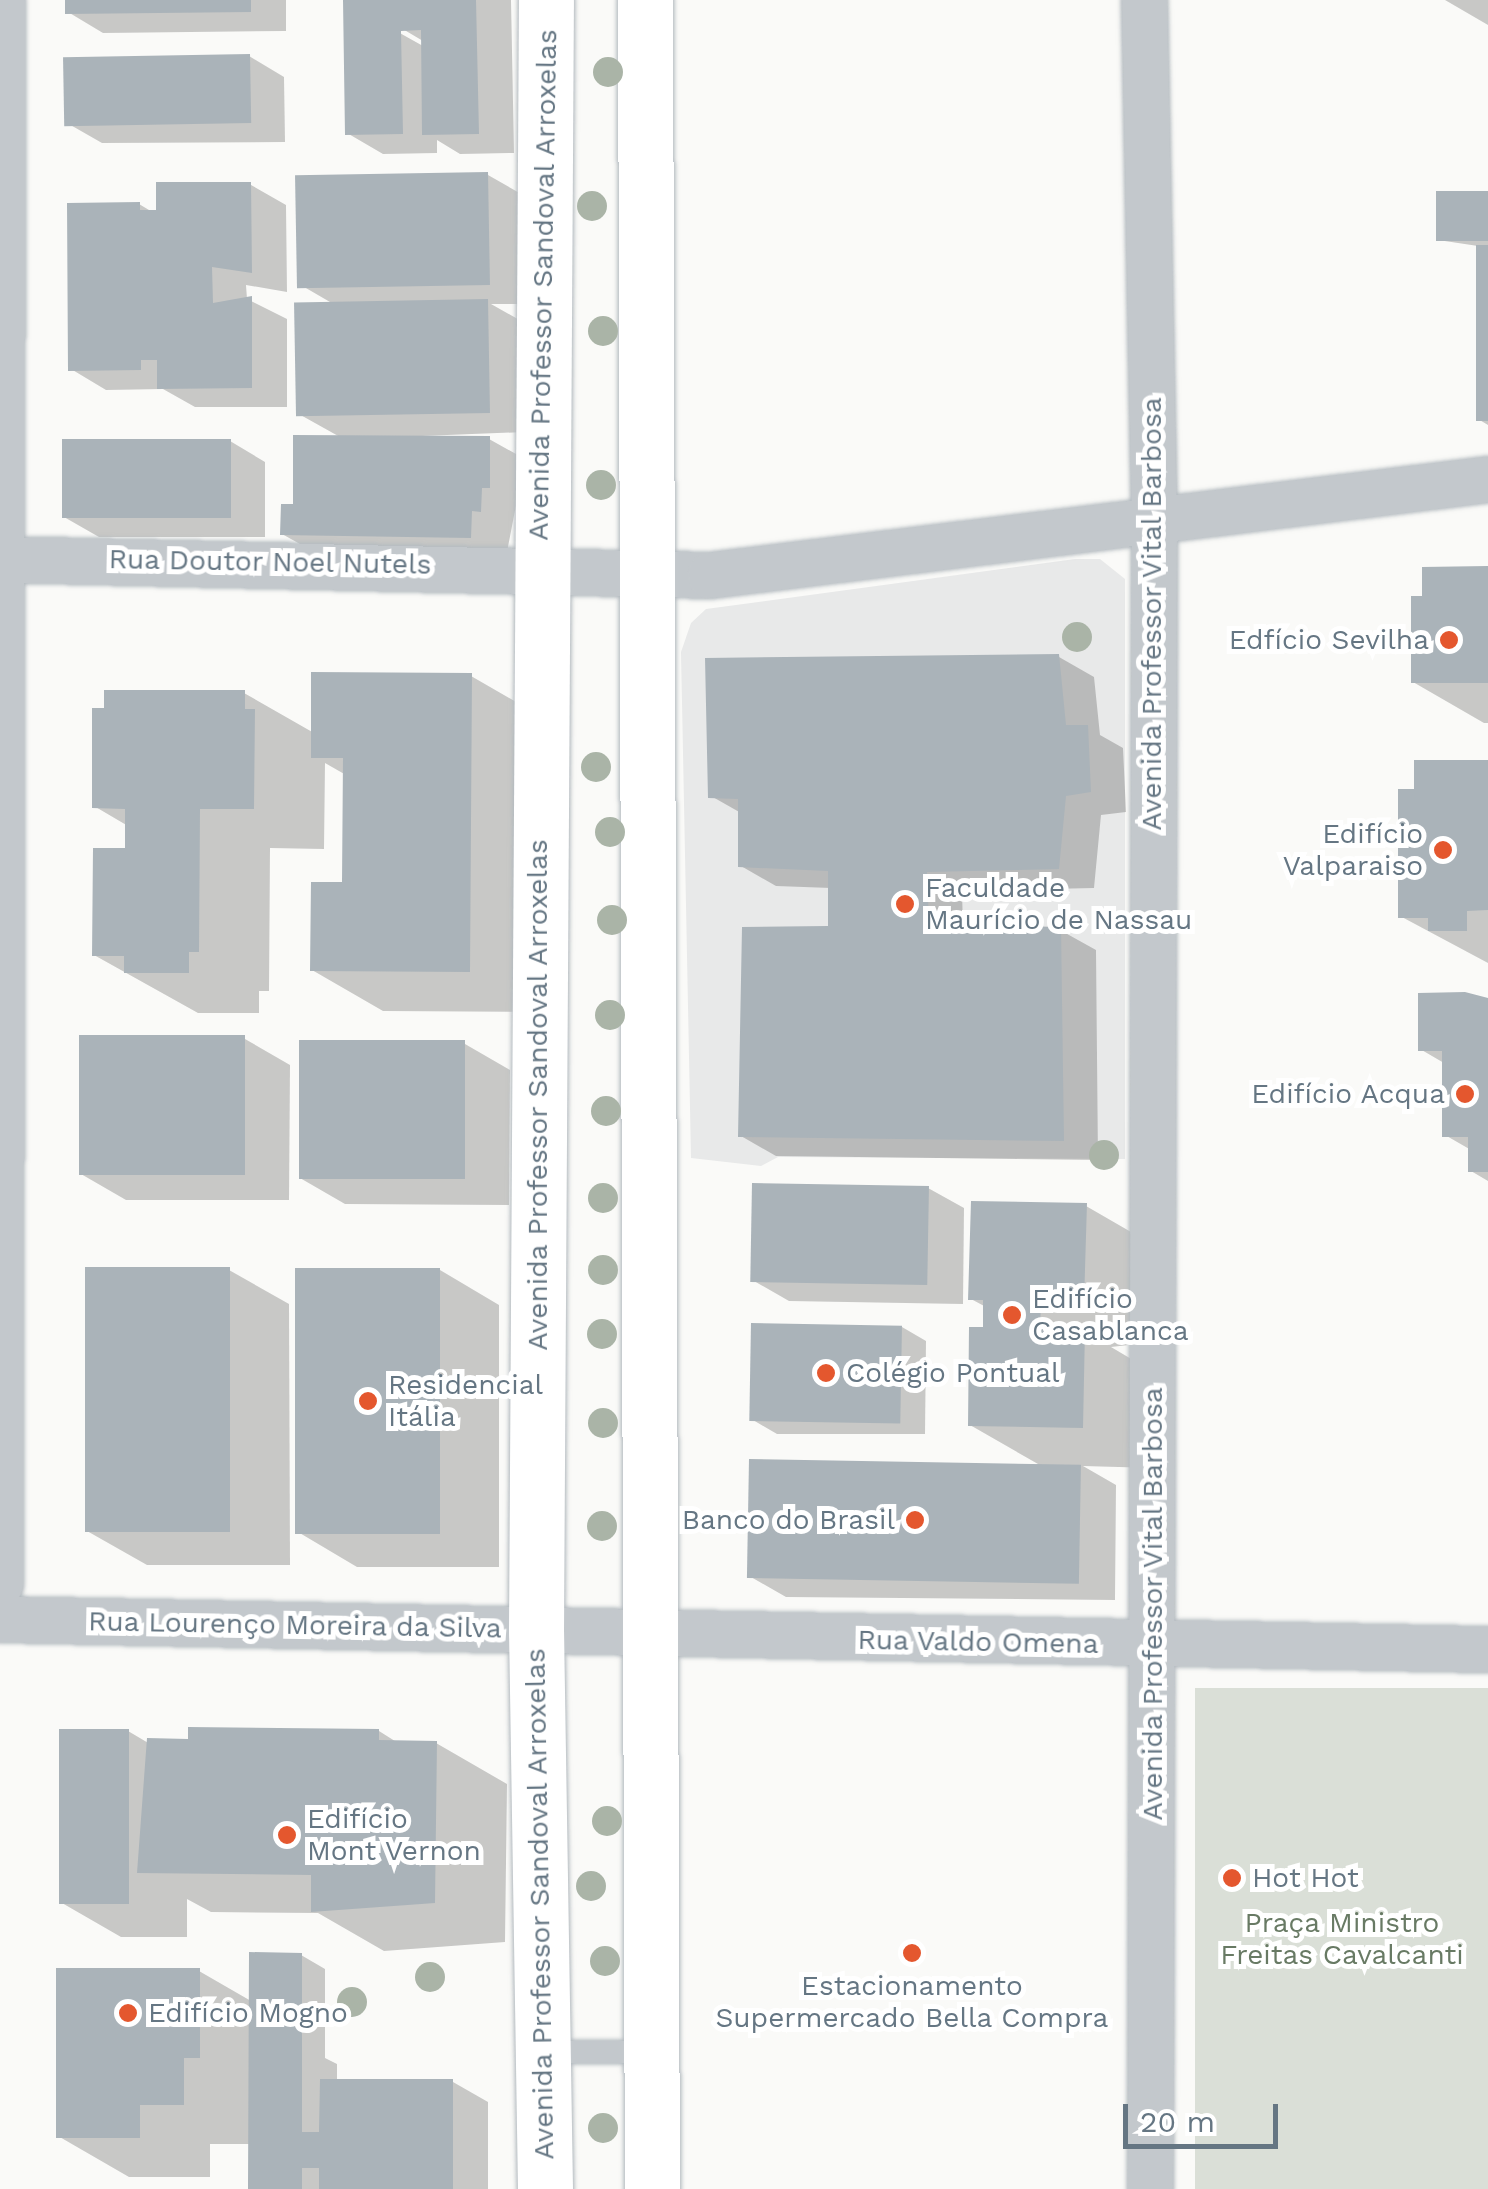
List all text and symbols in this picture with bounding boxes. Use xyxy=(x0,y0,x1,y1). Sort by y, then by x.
street label: Avenida Professor Sandoval Arroxelas xyxy=(522,27,564,543)
street label: Avenida Professor Vital Barbosa xyxy=(1135,396,1169,832)
street label: Rua Doutor Noel Nutels xyxy=(107,542,433,582)
place label: Edfício Sevilha xyxy=(1229,623,1429,657)
marker: Edfício Sevilha xyxy=(1438,629,1460,651)
place label: Edifício Valparaiso xyxy=(1283,817,1423,883)
street label: Avenida Professor Sandoval Arroxelas xyxy=(521,838,555,1352)
marker: Edifício Valparaiso xyxy=(1432,839,1454,861)
place label: Faculdade Maurício de Nassau xyxy=(925,871,1192,937)
marker: Faculdade Maurício de Nassau xyxy=(894,893,916,915)
place label: Edifício Acqua xyxy=(1250,1077,1445,1111)
marker: Edifício Acqua xyxy=(1454,1083,1476,1105)
place label: Edifício Casablanca xyxy=(1032,1282,1188,1348)
marker: Edifício Casablanca xyxy=(1001,1304,1023,1326)
place label: Colégio Pontual xyxy=(846,1356,1060,1390)
marker: Colégio Pontual xyxy=(815,1362,837,1384)
place label: Residencial Itália xyxy=(388,1368,543,1434)
street label: Avenida Professor Vital Barbosa xyxy=(1136,1386,1170,1822)
marker: Residencial Itália xyxy=(357,1390,379,1412)
place label: Banco do Brasil xyxy=(682,1503,895,1537)
marker: Banco do Brasil xyxy=(904,1509,926,1531)
street label: Rua Lourenço Moreira da Silva xyxy=(87,1605,503,1645)
street label: Rua Valdo Omena xyxy=(856,1623,1100,1661)
street label: Avenida Professor Sandoval Arroxelas xyxy=(519,1646,561,2162)
place label: Edifício Mont Vernon xyxy=(307,1802,482,1868)
marker: Edifício Mont Vernon xyxy=(276,1824,298,1846)
place label: Hot Hot xyxy=(1252,1861,1359,1895)
marker: Hot Hot xyxy=(1221,1867,1243,1889)
park label: Praça Ministro Freitas Cavalcanti xyxy=(1220,1906,1464,1972)
marker: Estacionamento Supermercado Bella Compra xyxy=(901,1942,923,1964)
place label: Estacionamento Supermercado Bella Compra xyxy=(715,1969,1109,2035)
place label: Edifício Mogno xyxy=(148,1996,348,2030)
marker: Edifício Mogno xyxy=(117,2002,139,2024)
scale bar xyxy=(1128,2084,1283,2146)
text: 20 m xyxy=(1140,2104,1215,2139)

